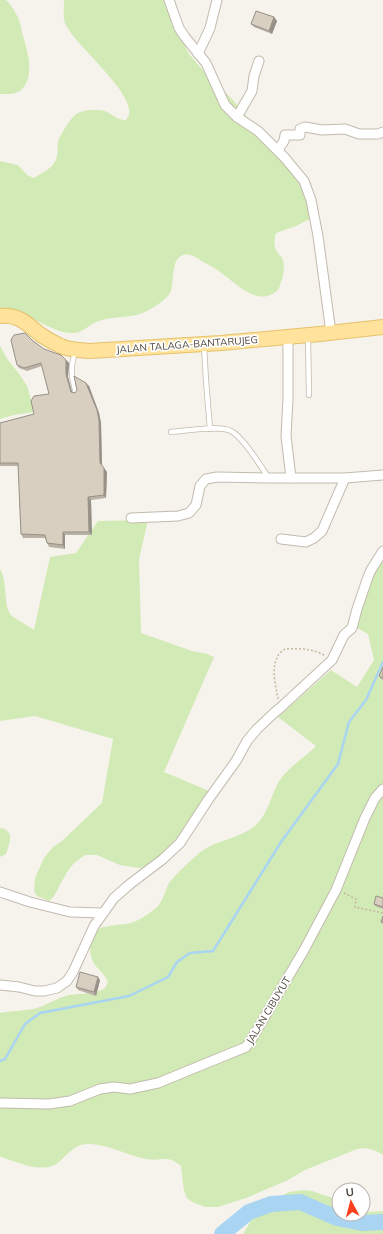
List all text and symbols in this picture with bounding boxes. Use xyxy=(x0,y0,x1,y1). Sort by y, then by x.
street label: JALAN TALAGA-BANTARUJEG xyxy=(116,333,258,356)
street label: JALAN CIBUYUT xyxy=(243,974,294,1046)
north arrow xyxy=(331,1182,371,1222)
text: U xyxy=(345,1185,355,1200)

